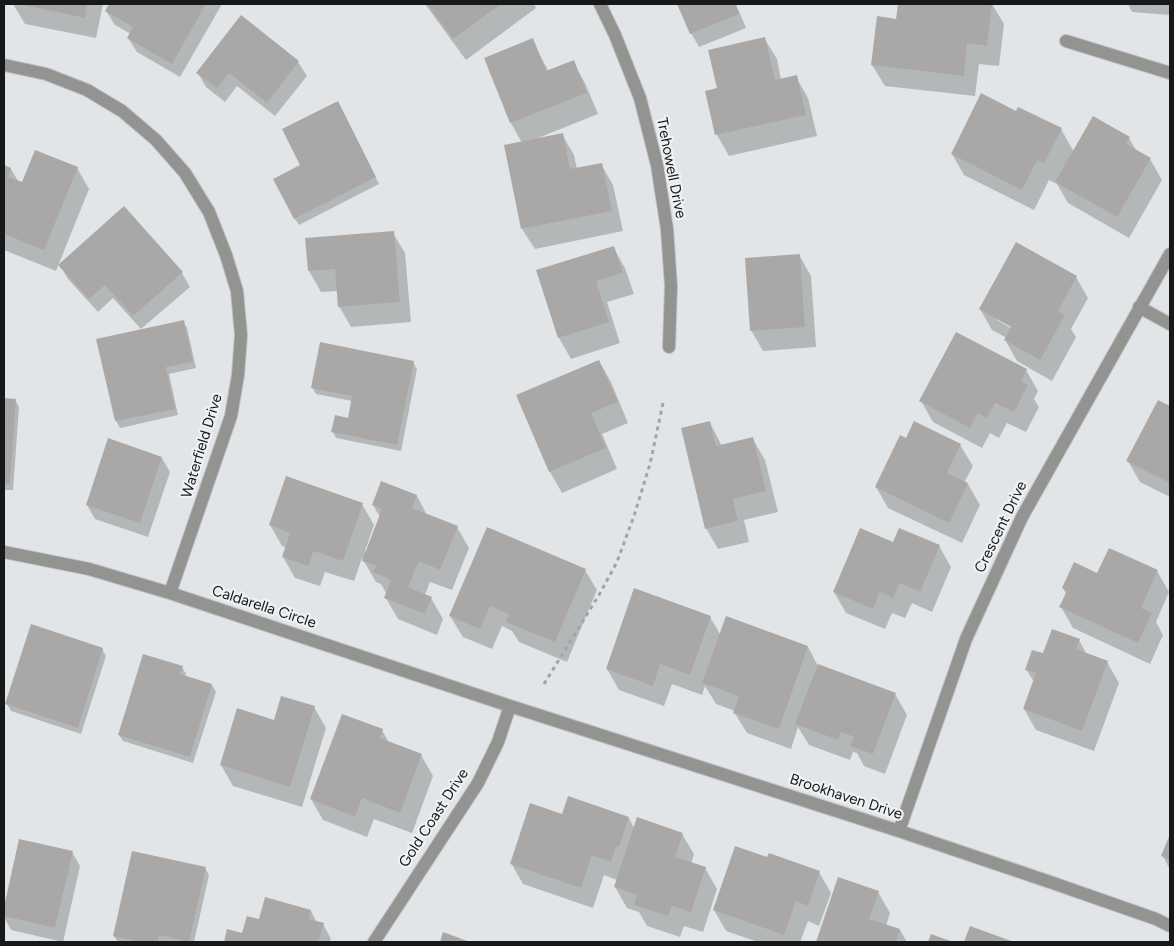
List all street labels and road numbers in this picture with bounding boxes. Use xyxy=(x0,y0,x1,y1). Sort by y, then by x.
street label: Trehowell Drive xyxy=(652,116,690,220)
street label: Waterfield Drive xyxy=(178,392,226,500)
street label: Crescent Drive xyxy=(971,478,1031,576)
street label: Caldarella Circle xyxy=(210,582,318,632)
street label: Gold Coast Drive xyxy=(395,765,473,871)
street label: Brookhaven Drive xyxy=(787,770,905,824)

